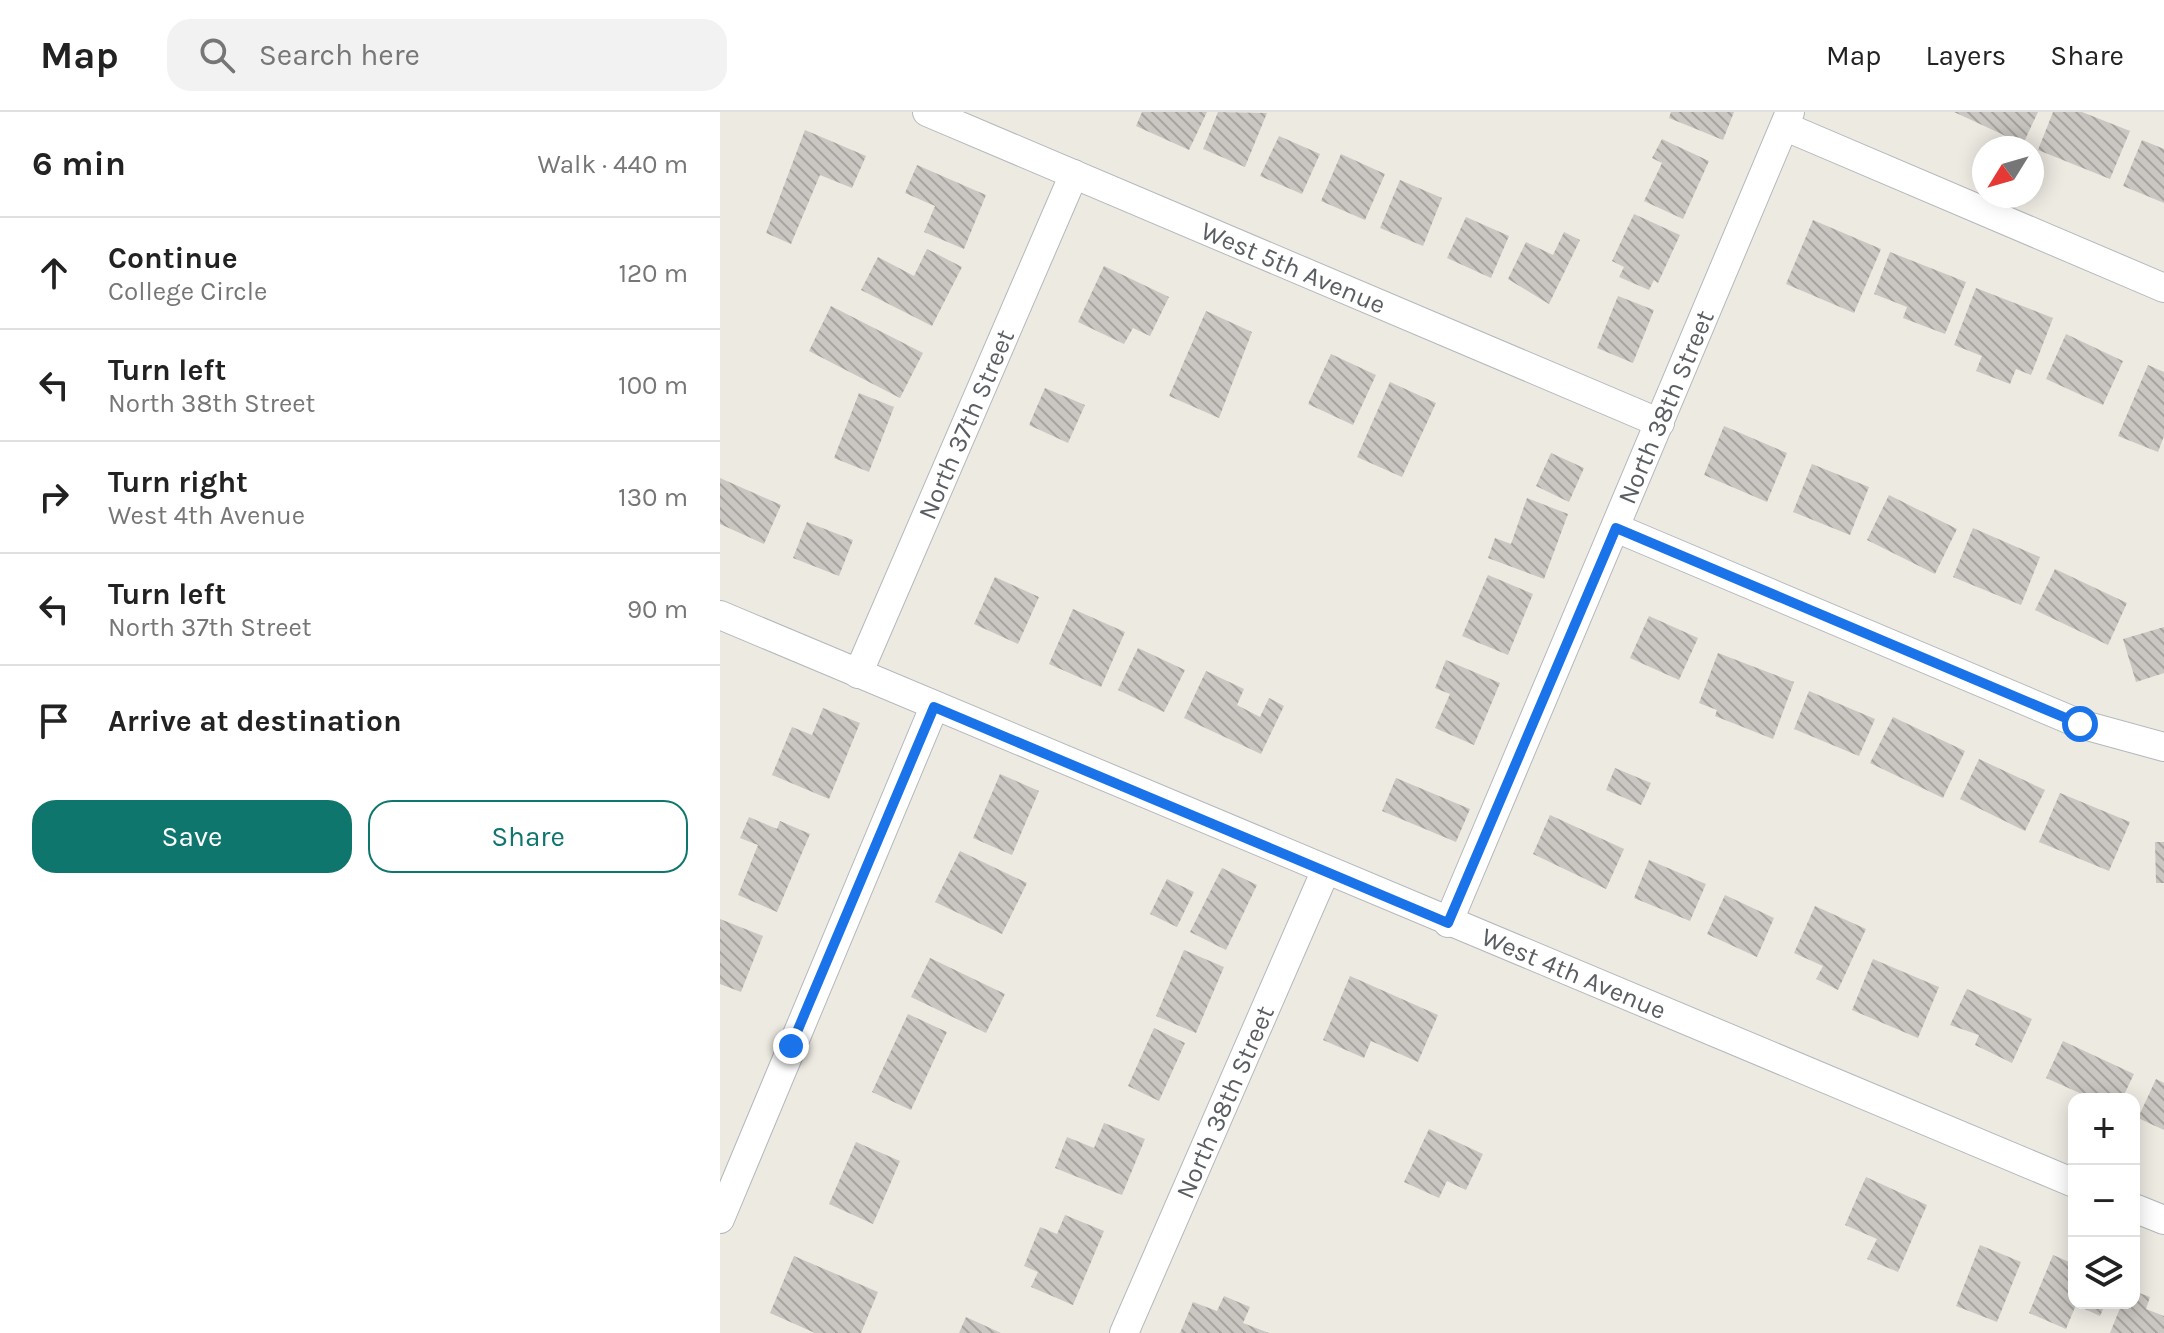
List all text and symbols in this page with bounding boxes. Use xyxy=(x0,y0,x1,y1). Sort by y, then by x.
search box xyxy=(167,19,727,91)
text: Map xyxy=(40,33,119,78)
icon: search xyxy=(195,33,239,77)
text: Search here xyxy=(259,37,420,73)
text: Map xyxy=(1826,39,1881,72)
text: Layers xyxy=(1925,39,2006,72)
text: Share xyxy=(2050,39,2124,72)
north arrow xyxy=(1972,136,2044,208)
text: 6 min xyxy=(32,144,126,184)
text: Walk · 440 m xyxy=(537,149,688,180)
street label: West 5th Avenue xyxy=(1196,215,1390,320)
text: Continue xyxy=(108,240,238,276)
icon: ahead xyxy=(32,251,76,295)
text: 120 m xyxy=(618,258,688,289)
text: College Circle xyxy=(108,276,267,307)
street label: North 38th Street xyxy=(1611,305,1720,509)
street label: North 37th Street xyxy=(911,324,1021,524)
text: Turn left xyxy=(108,352,226,388)
icon: left xyxy=(32,363,76,407)
text: 100 m xyxy=(618,370,688,401)
text: North 38th Street xyxy=(108,388,315,419)
text: Turn right xyxy=(108,464,248,500)
icon: right xyxy=(32,475,76,519)
text: 130 m xyxy=(618,482,688,513)
text: West 4th Avenue xyxy=(108,500,305,531)
text: Turn left xyxy=(108,576,226,612)
icon: left xyxy=(32,587,76,631)
text: 90 m xyxy=(627,594,688,625)
text: North 37th Street xyxy=(108,612,312,643)
icon: arrive xyxy=(32,699,76,743)
text: Arrive at destination xyxy=(108,703,402,739)
route start xyxy=(2062,706,2098,742)
button: Save xyxy=(32,800,352,873)
button: Share xyxy=(368,800,688,873)
street label: West 4th Avenue xyxy=(1477,921,1671,1026)
street label: North 38th Street xyxy=(1169,1000,1280,1203)
route end xyxy=(773,1028,809,1064)
map controls xyxy=(2068,1093,2140,1309)
button: + xyxy=(2068,1093,2140,1165)
button: − xyxy=(2068,1165,2140,1237)
button: layers xyxy=(2068,1237,2140,1309)

